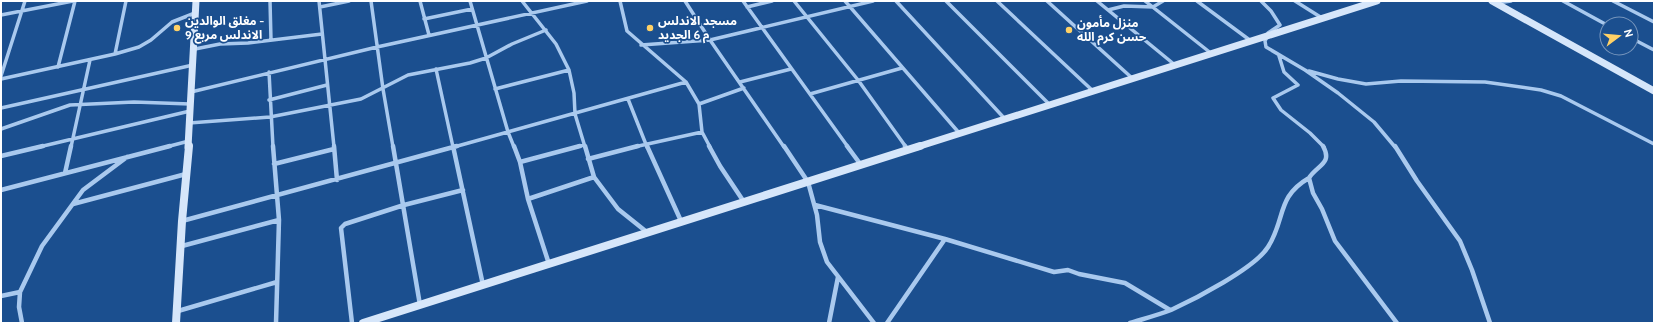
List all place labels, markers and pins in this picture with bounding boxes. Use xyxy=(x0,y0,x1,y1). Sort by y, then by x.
place label: مغلق الوالدين - الاندلس مربع 9 xyxy=(185,13,264,44)
place label: مسجد الاندلس م 6 الجديد xyxy=(658,13,737,44)
place label: منزل مأمون حسن كرم الله xyxy=(1077,15,1147,46)
marker: مغلق الوالدين - الاندلس مربع 9 xyxy=(172,23,182,33)
marker: مسجد الاندلس م 6 الجديد xyxy=(645,23,655,33)
marker: منزل مأمون حسن كرم الله xyxy=(1064,25,1074,35)

